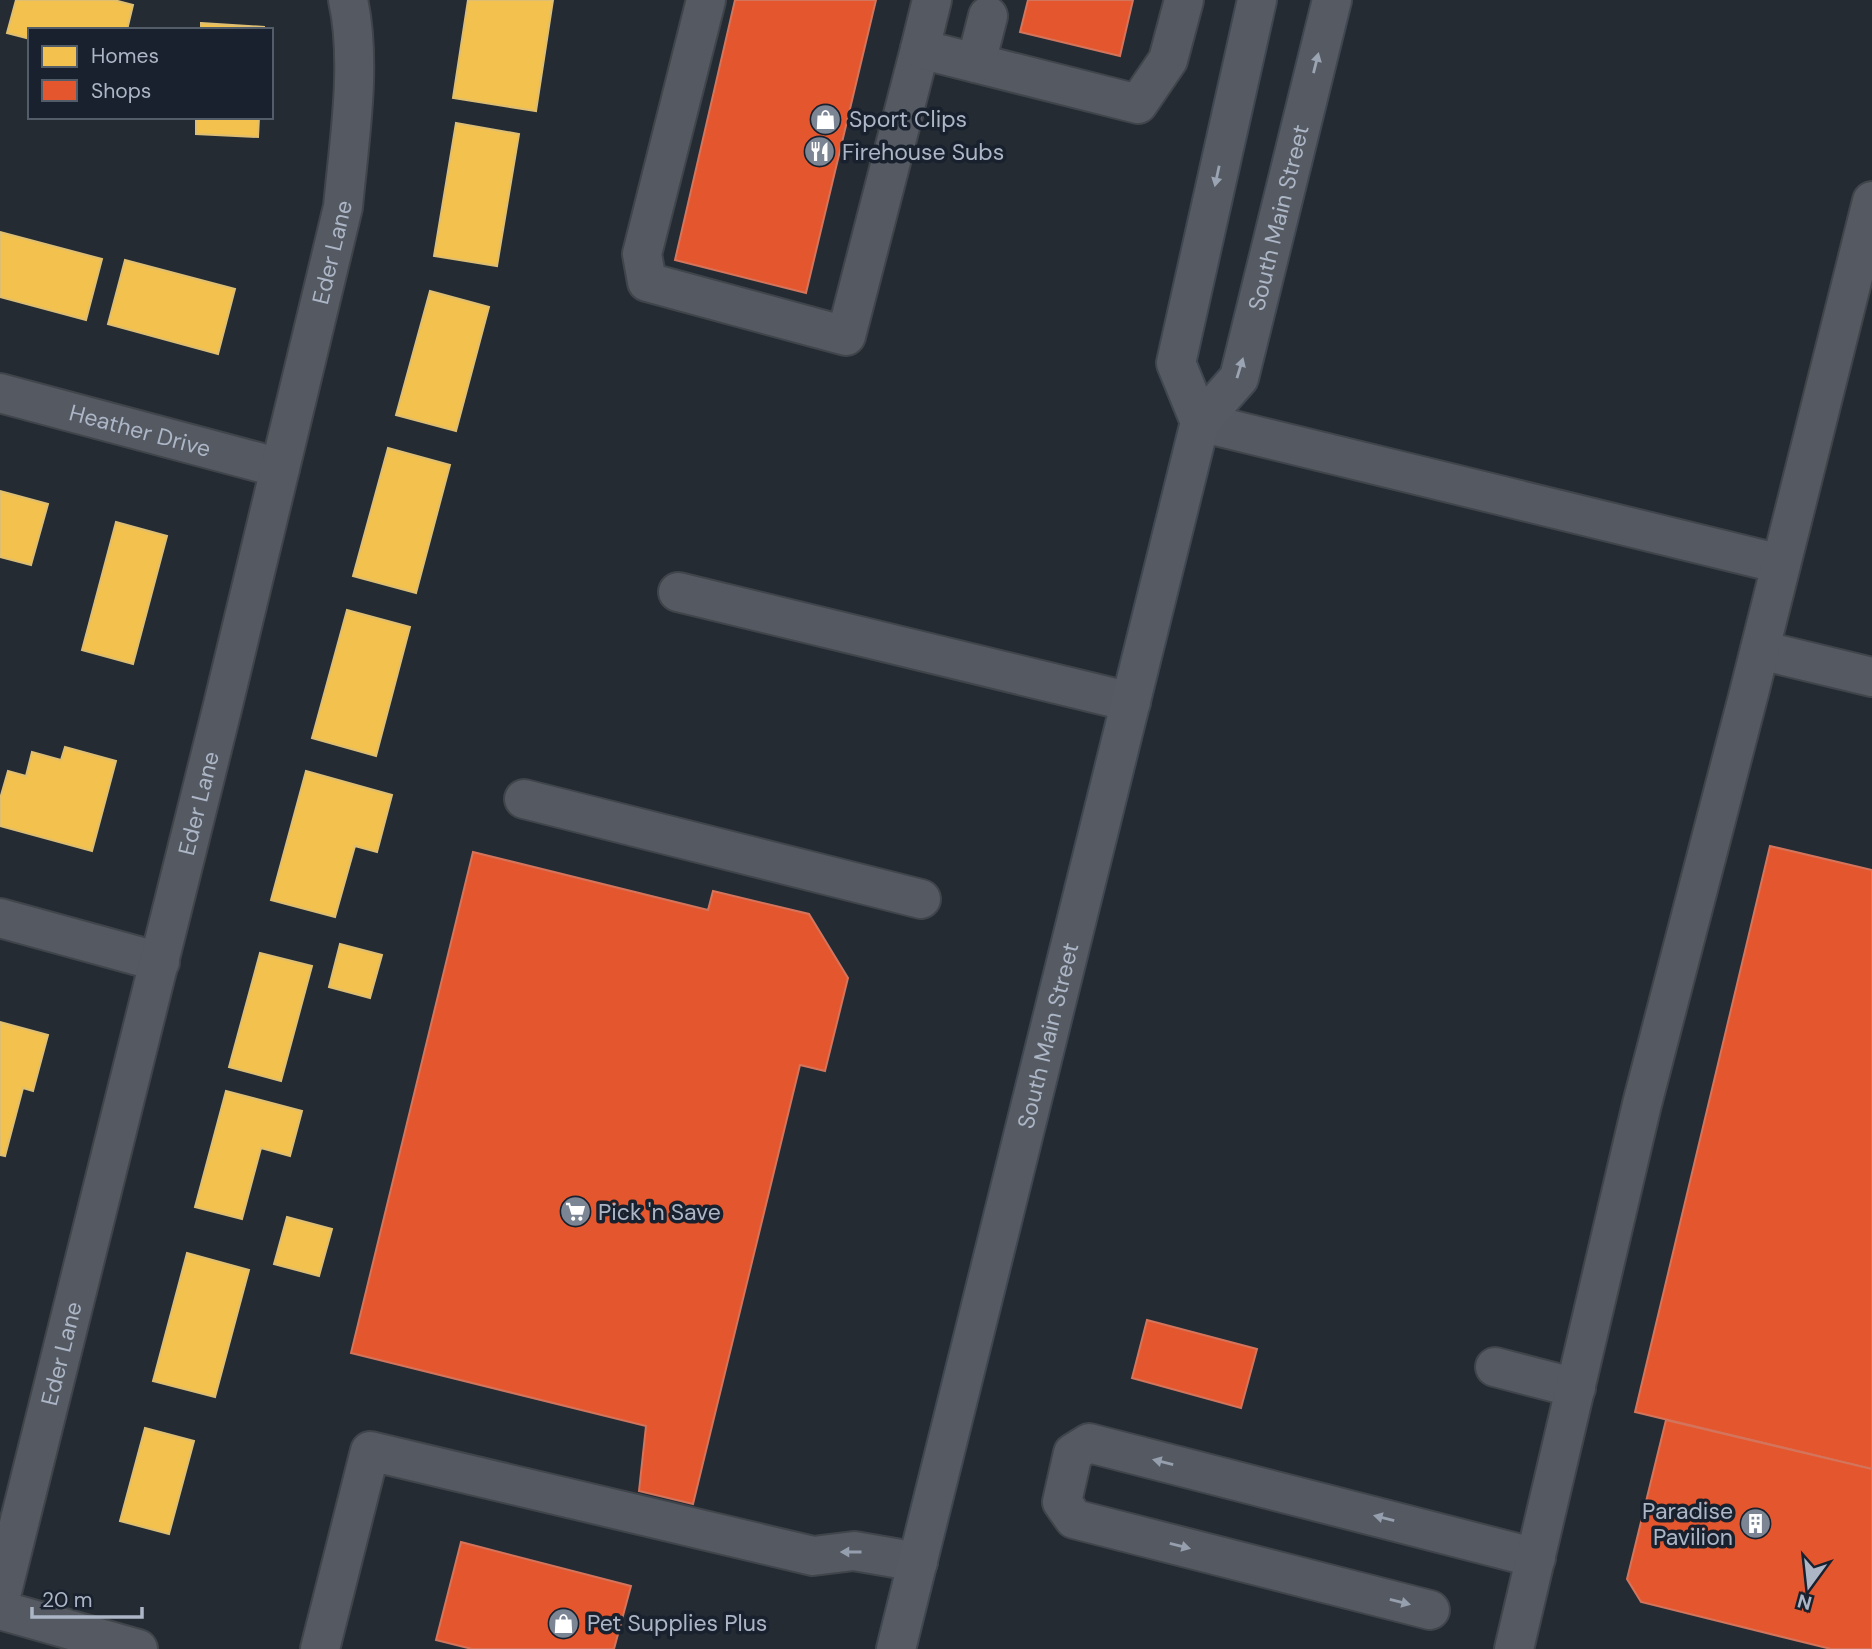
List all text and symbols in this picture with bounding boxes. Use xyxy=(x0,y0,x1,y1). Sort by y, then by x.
legend xyxy=(28,28,273,119)
text: Homes xyxy=(91,42,159,70)
one-way arrow xyxy=(1311,51,1322,73)
text: Shops xyxy=(91,77,151,105)
shop icon: Sport Clips xyxy=(809,102,843,136)
place label: Sport Clips xyxy=(849,104,967,134)
street label: South Main Street xyxy=(1241,122,1316,314)
restaurant icon: Firehouse Subs xyxy=(802,135,836,169)
place label: Firehouse Subs xyxy=(842,137,1004,167)
one-way arrow xyxy=(1211,165,1222,187)
street label: Eder Lane xyxy=(305,197,359,307)
one-way arrow xyxy=(1236,358,1246,379)
street label: Heather Drive xyxy=(66,397,214,464)
street label: Eder Lane xyxy=(171,748,226,858)
street label: South Main Street xyxy=(1011,939,1085,1132)
supermarket icon: Pick 'n Save xyxy=(558,1195,592,1229)
place label: Pick 'n Save xyxy=(598,1197,721,1227)
street label: Eder Lane xyxy=(34,1298,89,1409)
one-way arrow xyxy=(1152,1456,1174,1467)
place label: Paradise Pavilion xyxy=(1642,1496,1733,1552)
building icon: Paradise Pavilion xyxy=(1739,1507,1773,1541)
one-way arrow xyxy=(1373,1512,1395,1523)
one-way arrow xyxy=(1169,1541,1191,1552)
one-way arrow xyxy=(839,1546,861,1558)
north arrow xyxy=(1774,1551,1844,1621)
scale bar xyxy=(32,1576,142,1620)
text: 20 m xyxy=(42,1586,93,1614)
text: N xyxy=(1795,1588,1815,1616)
one-way arrow xyxy=(1389,1597,1411,1608)
shop icon: Pet Supplies Plus xyxy=(547,1606,581,1640)
place label: Pet Supplies Plus xyxy=(587,1608,767,1638)

